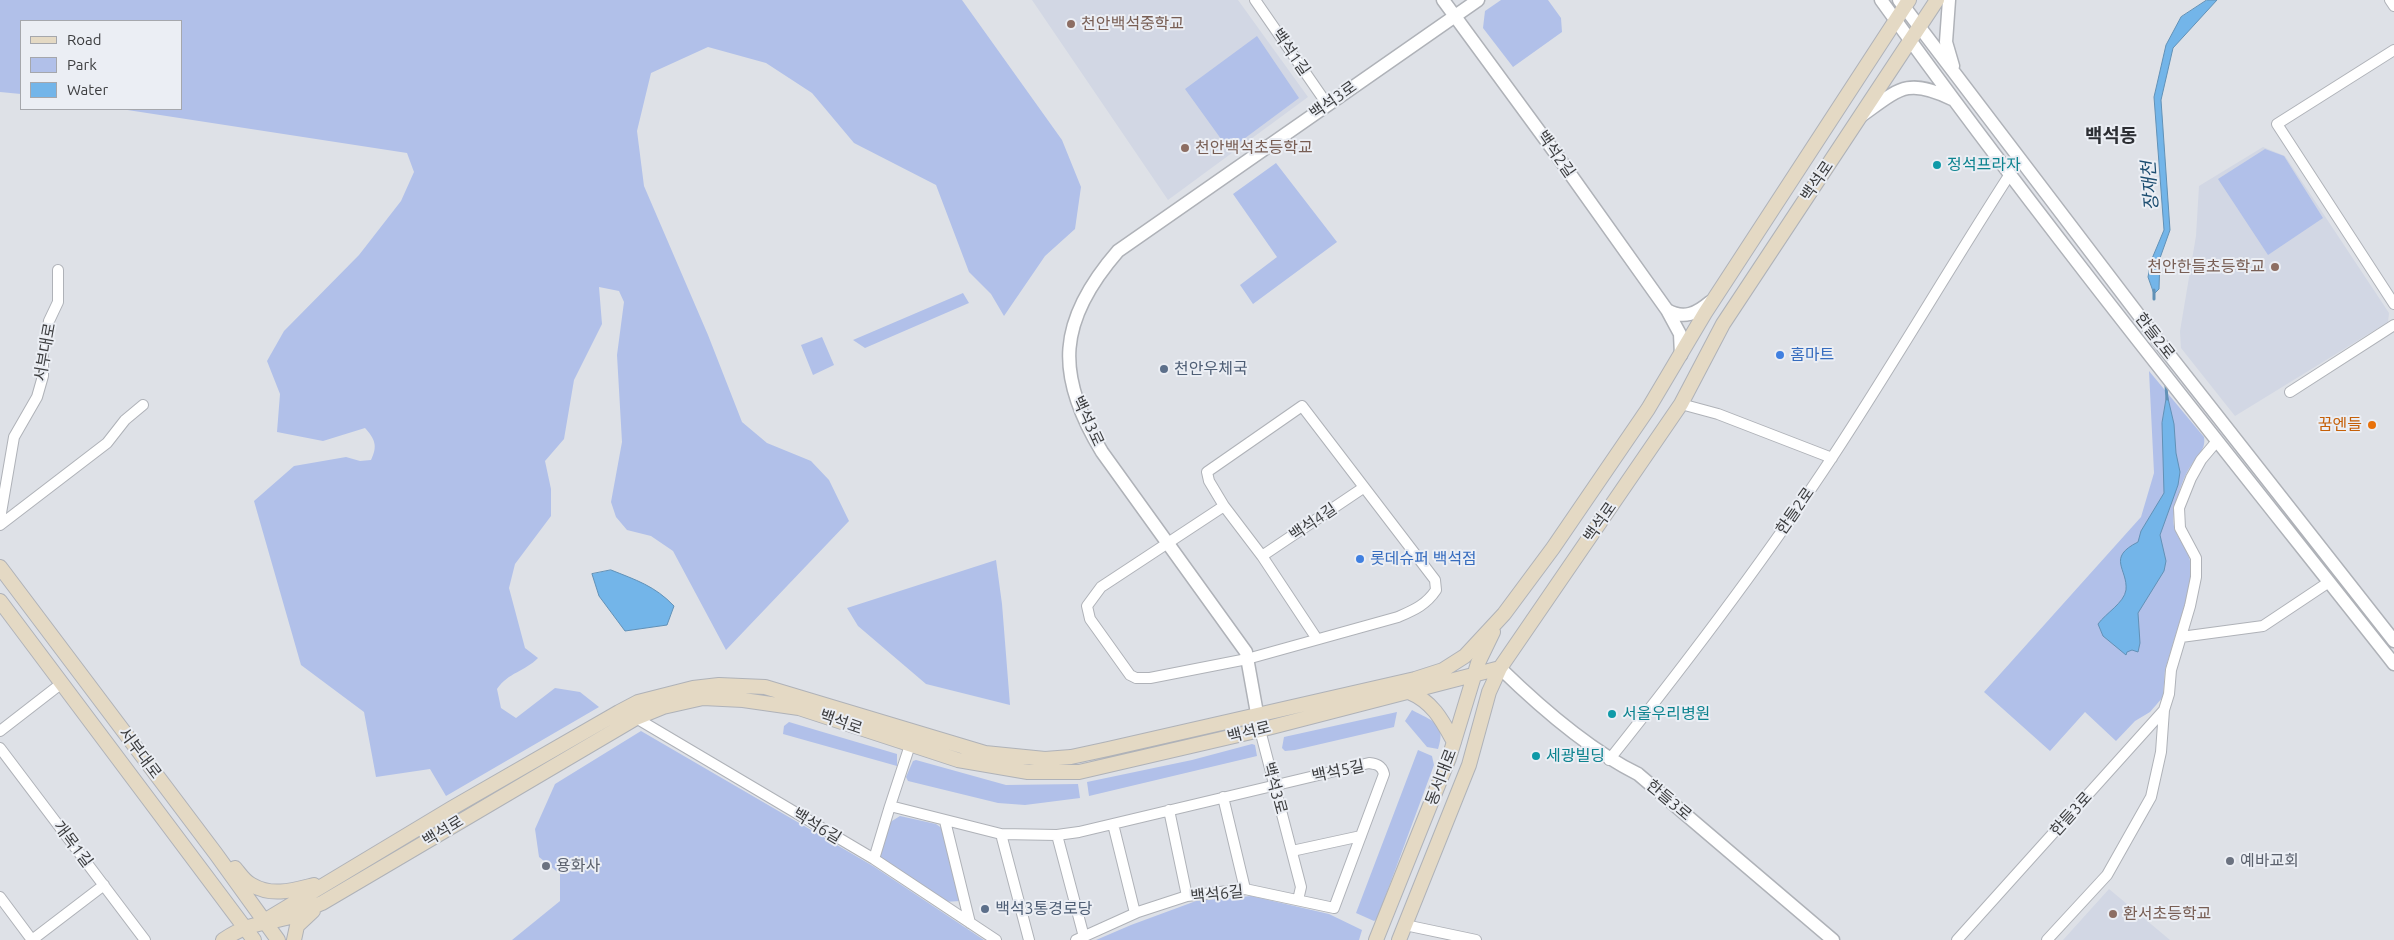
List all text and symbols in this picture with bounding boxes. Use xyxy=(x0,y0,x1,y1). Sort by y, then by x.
place label: 천안백석중학교 xyxy=(1081,14,1184,34)
marker: 천안백석중학교 xyxy=(1065,18,1077,30)
legend xyxy=(20,20,182,110)
street label: 백석1길 xyxy=(1268,25,1314,79)
text: Road xyxy=(67,31,102,48)
text: Park xyxy=(67,56,97,73)
street label: 백석3로 xyxy=(1306,77,1360,123)
text: Water xyxy=(67,81,108,98)
district label: 백석동 xyxy=(2085,125,2137,147)
street label: 백석2길 xyxy=(1533,127,1579,181)
place label: 천안백석초등학교 xyxy=(1195,138,1313,158)
marker: 천안백석초등학교 xyxy=(1179,142,1191,154)
place label: 정석프라자 xyxy=(1947,155,2021,175)
street label: 백석로 xyxy=(1797,157,1837,205)
marker: 정석프라자 xyxy=(1931,159,1943,171)
water label: 장재천 xyxy=(2137,160,2163,212)
place label: 천안한들초등학교 xyxy=(2147,257,2265,277)
marker: 천안한들초등학교 xyxy=(2269,261,2281,273)
street label: 한들2로 xyxy=(2131,309,2179,363)
street label: 서부대로 xyxy=(30,321,60,383)
place label: 홈마트 xyxy=(1790,345,1834,365)
marker: 홈마트 xyxy=(1774,349,1786,361)
place label: 천안우체국 xyxy=(1174,359,1248,379)
marker: 천안우체국 xyxy=(1158,363,1170,375)
street label: 백석3로 xyxy=(1068,393,1108,449)
place label: 꿈엔들 xyxy=(2318,415,2362,435)
marker: 꿈엔들 xyxy=(2366,419,2378,431)
street label: 한들2로 xyxy=(1772,484,1818,538)
street label: 백석로 xyxy=(1579,498,1621,546)
street label: 백석4길 xyxy=(1286,499,1340,545)
place label: 롯데슈퍼 백석점 xyxy=(1370,549,1477,569)
marker: 롯데슈퍼 백석점 xyxy=(1354,553,1366,565)
place label: 서울우리병원 xyxy=(1622,704,1710,724)
street label: 백석로 xyxy=(817,706,865,738)
marker: 서울우리병원 xyxy=(1606,708,1618,720)
street label: 백석로 xyxy=(1225,717,1273,747)
street label: 서부대로 xyxy=(115,724,165,782)
street label: 동서대로 xyxy=(1421,746,1461,808)
place label: 세광빌딩 xyxy=(1546,746,1605,766)
marker: 세광빌딩 xyxy=(1530,750,1542,762)
street label: 백석5길 xyxy=(1310,756,1366,786)
street label: 백석3로 xyxy=(1259,760,1291,816)
street label: 한들3로 xyxy=(1642,776,1696,824)
street label: 한들3로 xyxy=(2046,788,2096,840)
street label: 백석6길 xyxy=(789,804,845,848)
street label: 백석로 xyxy=(419,811,467,851)
street label: 개목1길 xyxy=(49,817,97,871)
place label: 예바교회 xyxy=(2240,851,2299,871)
marker: 예바교회 xyxy=(2224,855,2236,867)
place label: 용화사 xyxy=(556,856,600,876)
marker: 용화사 xyxy=(540,860,552,872)
street label: 백석6길 xyxy=(1190,882,1244,906)
place label: 백석3통경로당 xyxy=(995,899,1092,919)
marker: 백석3통경로당 xyxy=(979,903,991,915)
place label: 환서초등학교 xyxy=(2123,904,2211,924)
marker: 환서초등학교 xyxy=(2107,908,2119,920)

